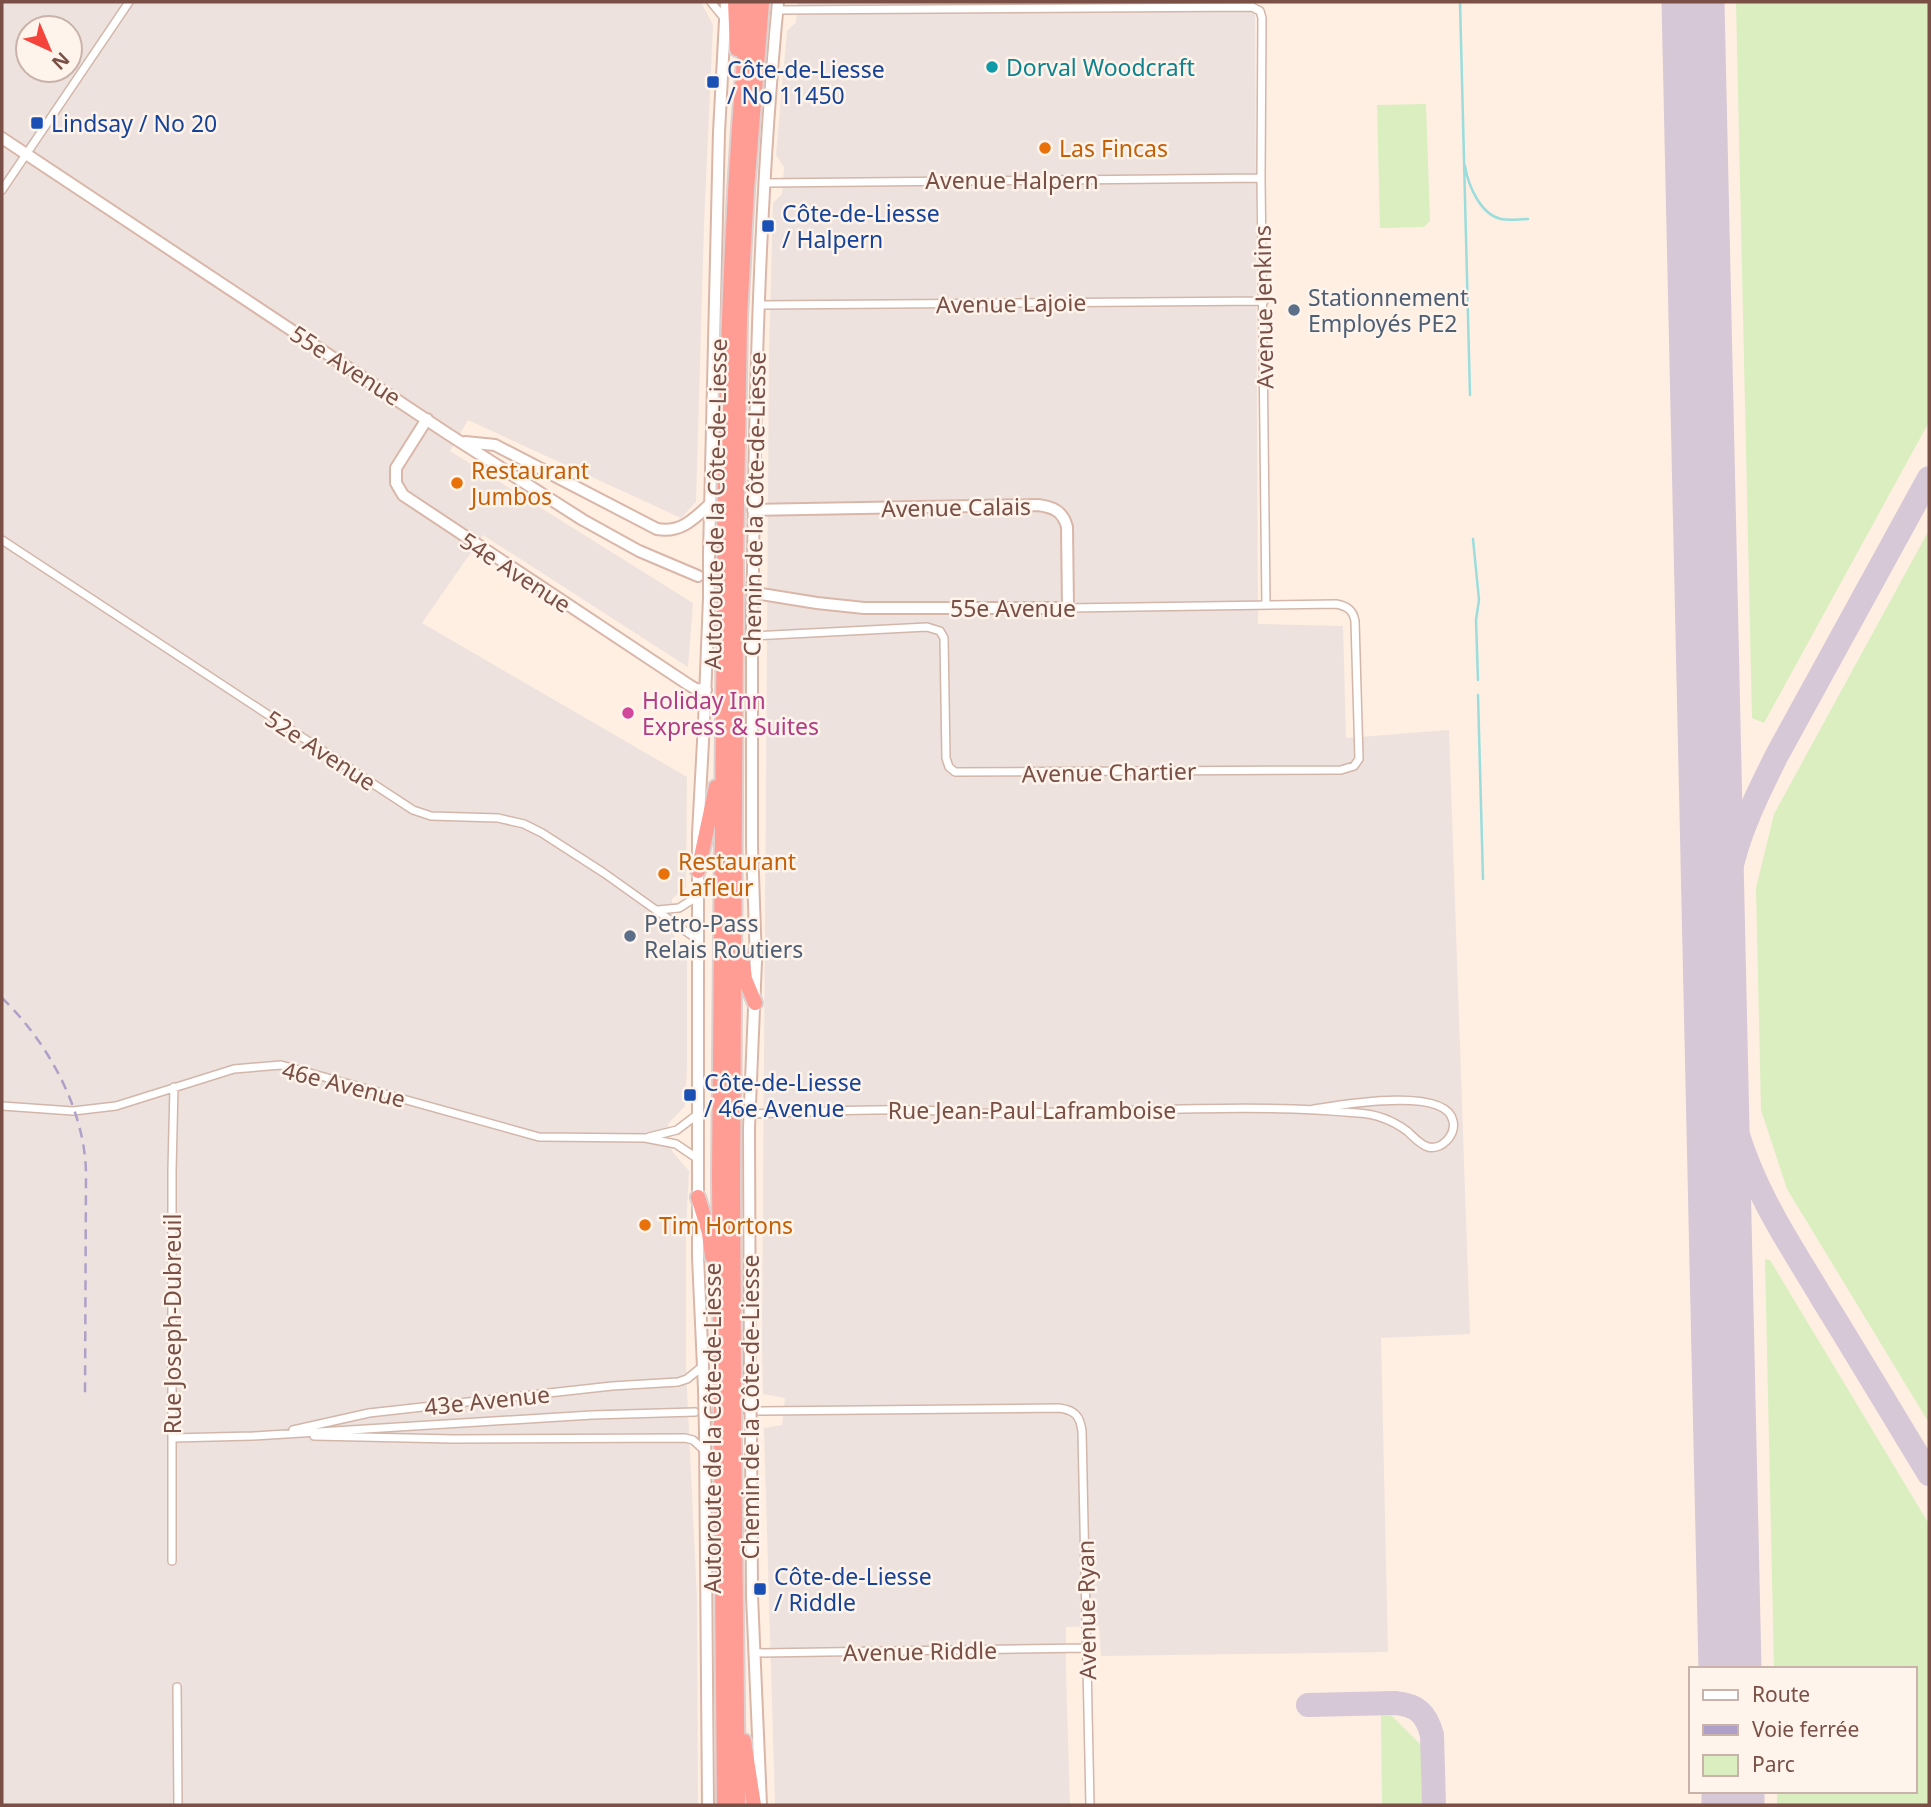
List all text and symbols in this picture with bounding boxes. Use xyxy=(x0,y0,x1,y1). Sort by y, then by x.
north arrow xyxy=(14,14,84,84)
text: N xyxy=(46,47,75,76)
place label: Dorval Woodcraft xyxy=(1006,51,1195,83)
place label: Côte-de-Liesse / No 11450 xyxy=(727,53,885,111)
marker: Dorval Woodcraft xyxy=(984,59,1000,75)
marker: Côte-de-Liesse / No 11450 xyxy=(705,74,721,90)
place label: Lindsay / No 20 xyxy=(51,107,217,139)
marker: Lindsay / No 20 xyxy=(29,115,45,131)
place label: Las Fincas xyxy=(1059,132,1168,164)
marker: Las Fincas xyxy=(1037,140,1053,156)
street label: Avenue Halpern xyxy=(925,164,1099,196)
place label: Côte-de-Liesse / Halpern xyxy=(782,197,940,255)
marker: Côte-de-Liesse / Halpern xyxy=(760,218,776,234)
street label: Avenue Jenkins xyxy=(1246,225,1280,389)
place label: Stationnement Employés PE2 xyxy=(1308,281,1468,339)
street label: Avenue Lajoie xyxy=(936,286,1086,320)
marker: Stationnement Employés PE2 xyxy=(1286,302,1302,318)
street label: 55e Avenue xyxy=(284,317,408,413)
street label: Autoroute de la Côte-de-Liesse xyxy=(696,338,734,670)
street label: Chemin de la Côte-de-Liesse xyxy=(735,351,773,657)
place label: Restaurant Jumbos xyxy=(469,454,589,512)
marker: Restaurant Jumbos xyxy=(449,475,465,491)
street label: Avenue Calais xyxy=(881,490,1031,524)
street label: 54e Avenue xyxy=(454,524,578,620)
street label: 55e Avenue xyxy=(950,592,1076,624)
place label: Holiday Inn Express & Suites xyxy=(642,684,819,742)
street label: 52e Avenue xyxy=(259,702,383,798)
marker: Holiday Inn Express & Suites xyxy=(620,705,636,721)
street label: Avenue Chartier xyxy=(1021,754,1197,790)
place label: Restaurant Lafleur xyxy=(678,845,796,903)
marker: Restaurant Lafleur xyxy=(656,866,672,882)
place label: Petro-Pass Relais Routiers xyxy=(644,907,803,965)
marker: Petro-Pass Relais Routiers xyxy=(622,928,638,944)
street label: 46e Avenue xyxy=(279,1053,409,1115)
place label: Côte-de-Liesse / 46e Avenue xyxy=(704,1066,862,1124)
marker: Côte-de-Liesse / 46e Avenue xyxy=(682,1087,698,1103)
street label: Rue Jean-Paul Laframboise xyxy=(888,1094,1176,1126)
place label: Tim Hortons xyxy=(659,1209,793,1241)
street label: Rue Joseph-Dubreuil xyxy=(156,1214,188,1434)
marker: Tim Hortons xyxy=(637,1217,653,1233)
street label: Chemin de la Côte-de-Liesse xyxy=(734,1255,766,1559)
street label: Autoroute de la Côte-de-Liesse xyxy=(696,1262,728,1594)
street label: 43e Avenue xyxy=(423,1378,551,1422)
street label: Avenue Ryan xyxy=(1069,1540,1103,1680)
place label: Côte-de-Liesse / Riddle xyxy=(774,1560,932,1618)
marker: Côte-de-Liesse / Riddle xyxy=(752,1581,768,1597)
street label: Avenue Riddle xyxy=(843,1634,997,1668)
legend xyxy=(1689,1667,1917,1793)
text: Route xyxy=(1752,1680,1810,1708)
text: Voie ferrée xyxy=(1752,1715,1859,1743)
text: Parc xyxy=(1752,1750,1795,1778)

